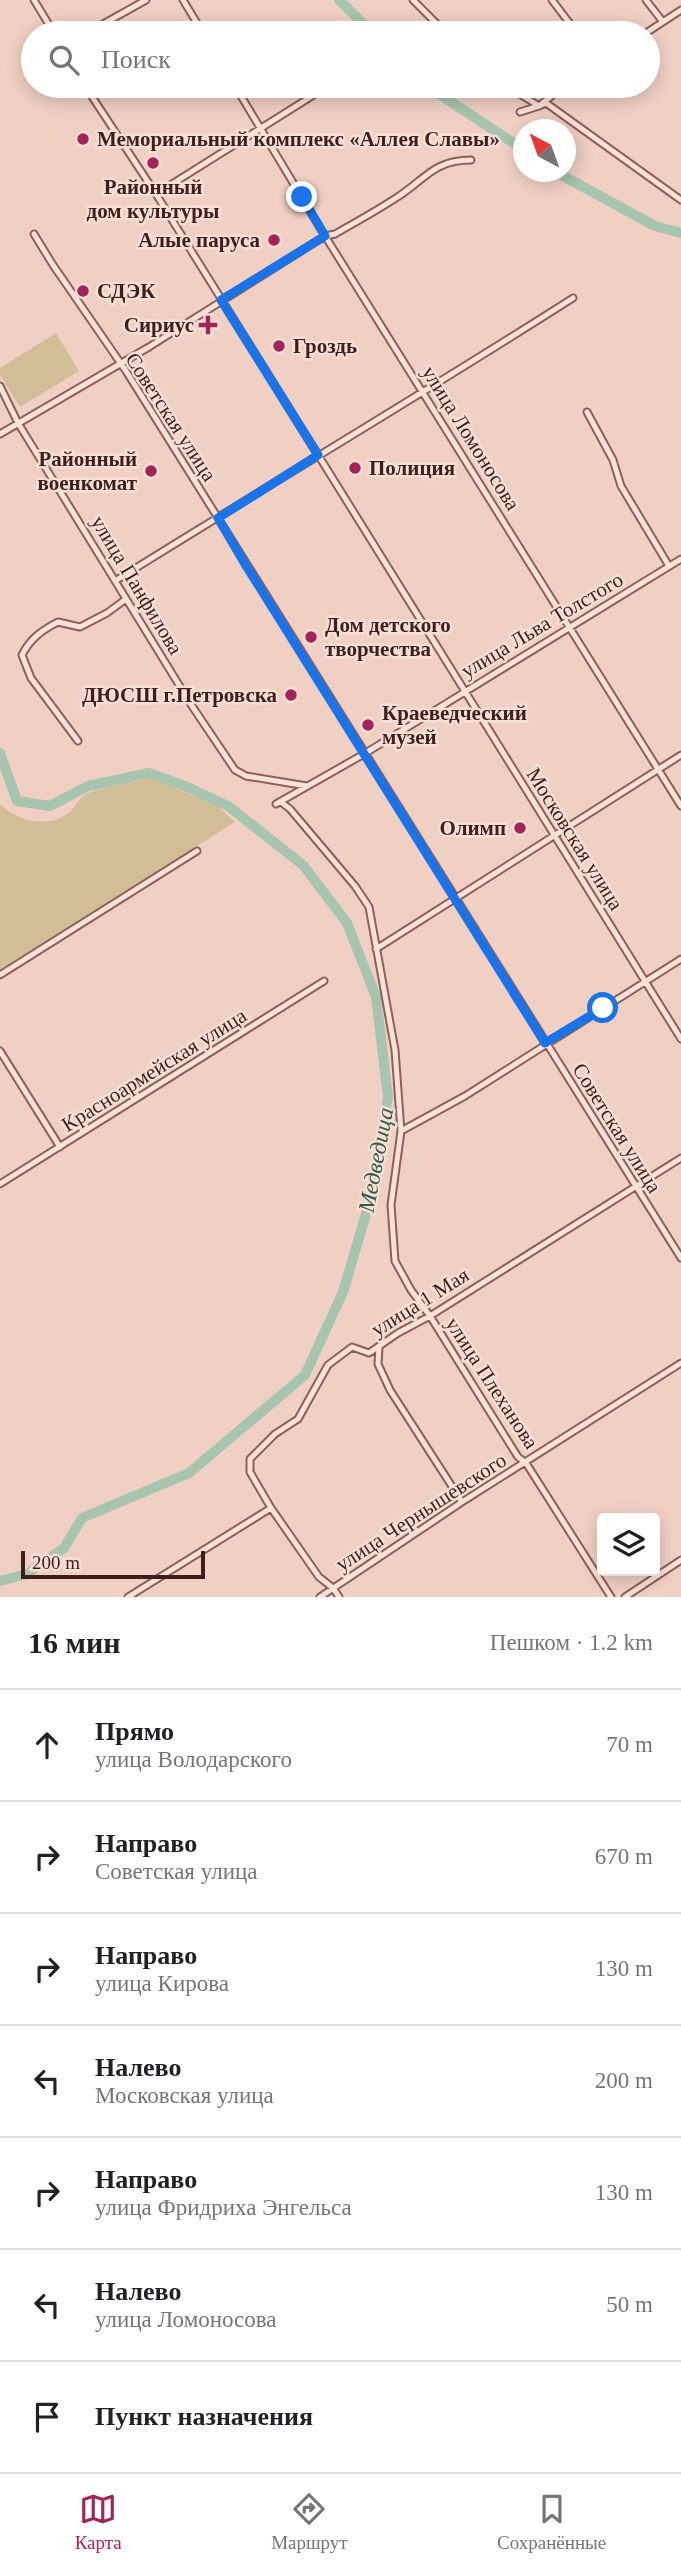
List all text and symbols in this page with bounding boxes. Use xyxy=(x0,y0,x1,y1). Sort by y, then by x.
search box xyxy=(21,21,660,98)
icon: search xyxy=(45,41,83,79)
text: Поиск xyxy=(101,45,171,74)
north arrow xyxy=(513,119,576,182)
place label: Мемориальный комплекс «Аллея Славы» xyxy=(97,127,500,151)
marker: Мемориальный комплекс «Аллея Славы» xyxy=(75,131,91,147)
marker: Районный дом культуры xyxy=(145,155,161,171)
place label: Районный дом культуры xyxy=(87,175,219,223)
route end xyxy=(286,181,317,212)
place label: Алые паруса xyxy=(138,228,260,252)
marker: Алые паруса xyxy=(266,232,282,248)
place label: СДЭК xyxy=(97,279,156,303)
marker: СДЭК xyxy=(75,283,91,299)
place label: Сириус xyxy=(124,313,194,337)
marker: Сириус xyxy=(200,317,216,333)
place label: Гроздь xyxy=(293,334,357,358)
marker: Гроздь xyxy=(271,338,287,354)
street label: Советская улица xyxy=(121,348,222,486)
street label: улица Ломоносова xyxy=(417,361,525,515)
place label: Районный военкомат xyxy=(38,447,138,495)
place label: Полиция xyxy=(369,456,455,480)
marker: Полиция xyxy=(347,460,363,476)
marker: Районный военкомат xyxy=(143,463,159,479)
street label: улица Панфилова xyxy=(86,511,188,659)
street label: улица Льва Толстого xyxy=(457,567,627,683)
place label: Дом детского творчества xyxy=(325,613,451,661)
marker: Дом детского творчества xyxy=(303,629,319,645)
place label: ДЮСШ г.Петровска xyxy=(82,683,277,707)
marker: ДЮСШ г.Петровска xyxy=(283,687,299,703)
place label: Краеведческий музей xyxy=(382,701,527,749)
marker: Краеведческий музей xyxy=(360,717,376,733)
street label: Московская улица xyxy=(522,763,629,915)
place label: Олимп xyxy=(439,816,506,840)
marker: Олимп xyxy=(512,820,528,836)
route start xyxy=(587,992,618,1023)
street label: Красноармейская улица xyxy=(57,1003,251,1137)
street label: Советская улица xyxy=(568,1059,667,1198)
water label: Медведица xyxy=(353,1106,398,1215)
street label: улица 1 Мая xyxy=(367,1262,474,1341)
street label: улица Плеханова xyxy=(441,1313,544,1454)
street label: улица Чернышевского xyxy=(331,1448,511,1576)
map controls xyxy=(597,1513,660,1576)
button: layers xyxy=(597,1513,660,1576)
scale bar xyxy=(21,1548,205,1580)
text: 200 m xyxy=(32,1552,80,1573)
text: 16 мин xyxy=(28,1626,121,1659)
text: Пешком · 1.2 km xyxy=(490,1630,653,1655)
text: Прямо xyxy=(95,1717,174,1746)
icon: ahead xyxy=(28,1726,66,1764)
text: 70 m xyxy=(606,1732,653,1757)
text: улица Володарского xyxy=(95,1747,292,1772)
text: Направо xyxy=(95,1829,197,1858)
icon: right xyxy=(28,1838,66,1876)
text: 670 m xyxy=(595,1844,653,1869)
text: Советская улица xyxy=(95,1859,257,1884)
text: Направо xyxy=(95,1941,197,1970)
icon: right xyxy=(28,1950,66,1988)
text: 130 m xyxy=(595,1956,653,1981)
text: улица Кирова xyxy=(95,1971,229,1996)
text: Налево xyxy=(95,2053,181,2082)
icon: left xyxy=(28,2062,66,2100)
text: 200 m xyxy=(595,2068,653,2093)
text: Московская улица xyxy=(95,2083,274,2108)
text: Направо xyxy=(95,2165,197,2194)
icon: right xyxy=(28,2174,66,2212)
text: 130 m xyxy=(595,2180,653,2205)
text: улица Фридриха Энгельса xyxy=(95,2195,352,2220)
text: Налево xyxy=(95,2277,181,2306)
icon: left xyxy=(28,2286,66,2324)
text: 50 m xyxy=(606,2292,653,2317)
text: улица Ломоносова xyxy=(95,2307,277,2332)
icon: arrive xyxy=(28,2398,66,2436)
text: Пункт назначения xyxy=(95,2402,313,2431)
tab: Карта xyxy=(75,2490,122,2554)
tab: Маршрут xyxy=(271,2490,348,2554)
tab: Сохранённые xyxy=(497,2490,606,2554)

